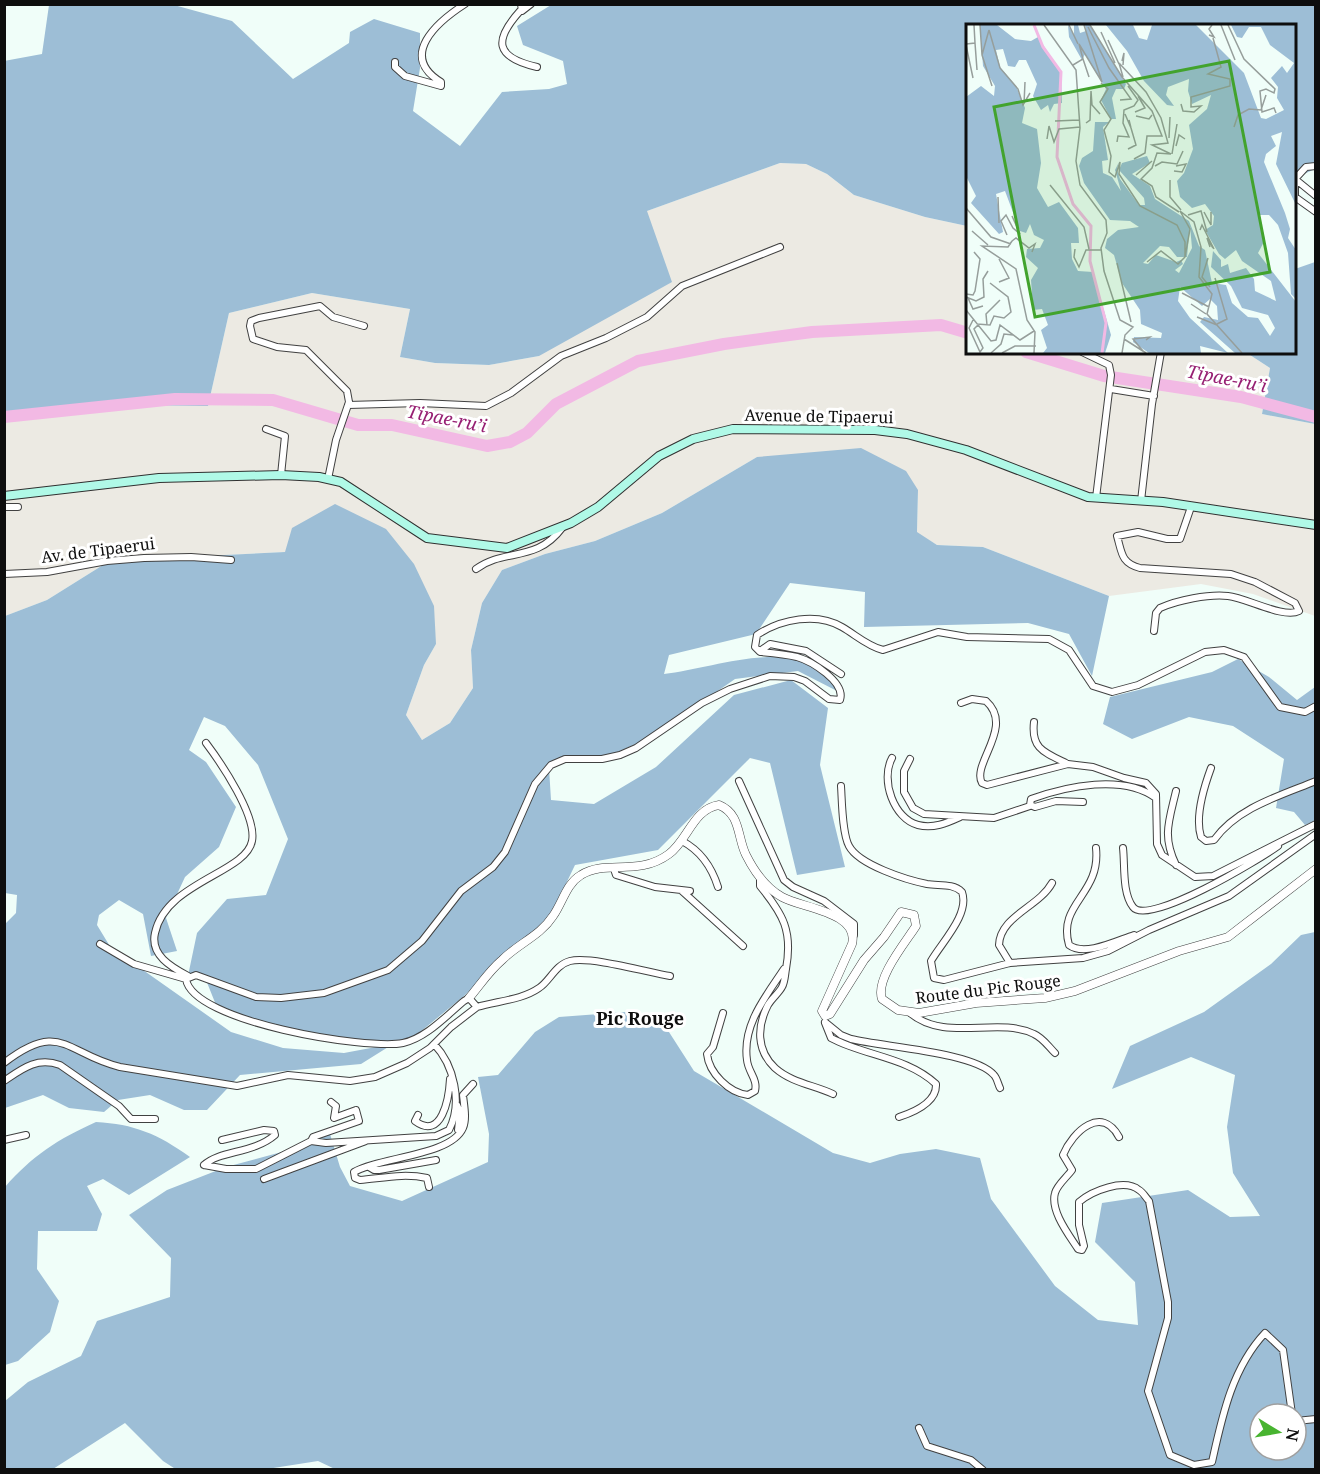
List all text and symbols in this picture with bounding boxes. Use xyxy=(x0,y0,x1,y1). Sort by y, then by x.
inset map xyxy=(966,24,1296,354)
water label: Tipae-ru’i xyxy=(1185,358,1270,398)
water label: Tipae-ru’i xyxy=(405,398,490,438)
street label: Avenue de Tipaerui xyxy=(744,404,894,428)
street label: Av. de Tipaerui xyxy=(40,532,156,568)
street label: Route du Pic Rouge xyxy=(914,969,1062,1009)
district label: Pic Rouge xyxy=(596,1006,684,1030)
north arrow xyxy=(1248,1402,1308,1462)
text: N xyxy=(1281,1427,1305,1444)

